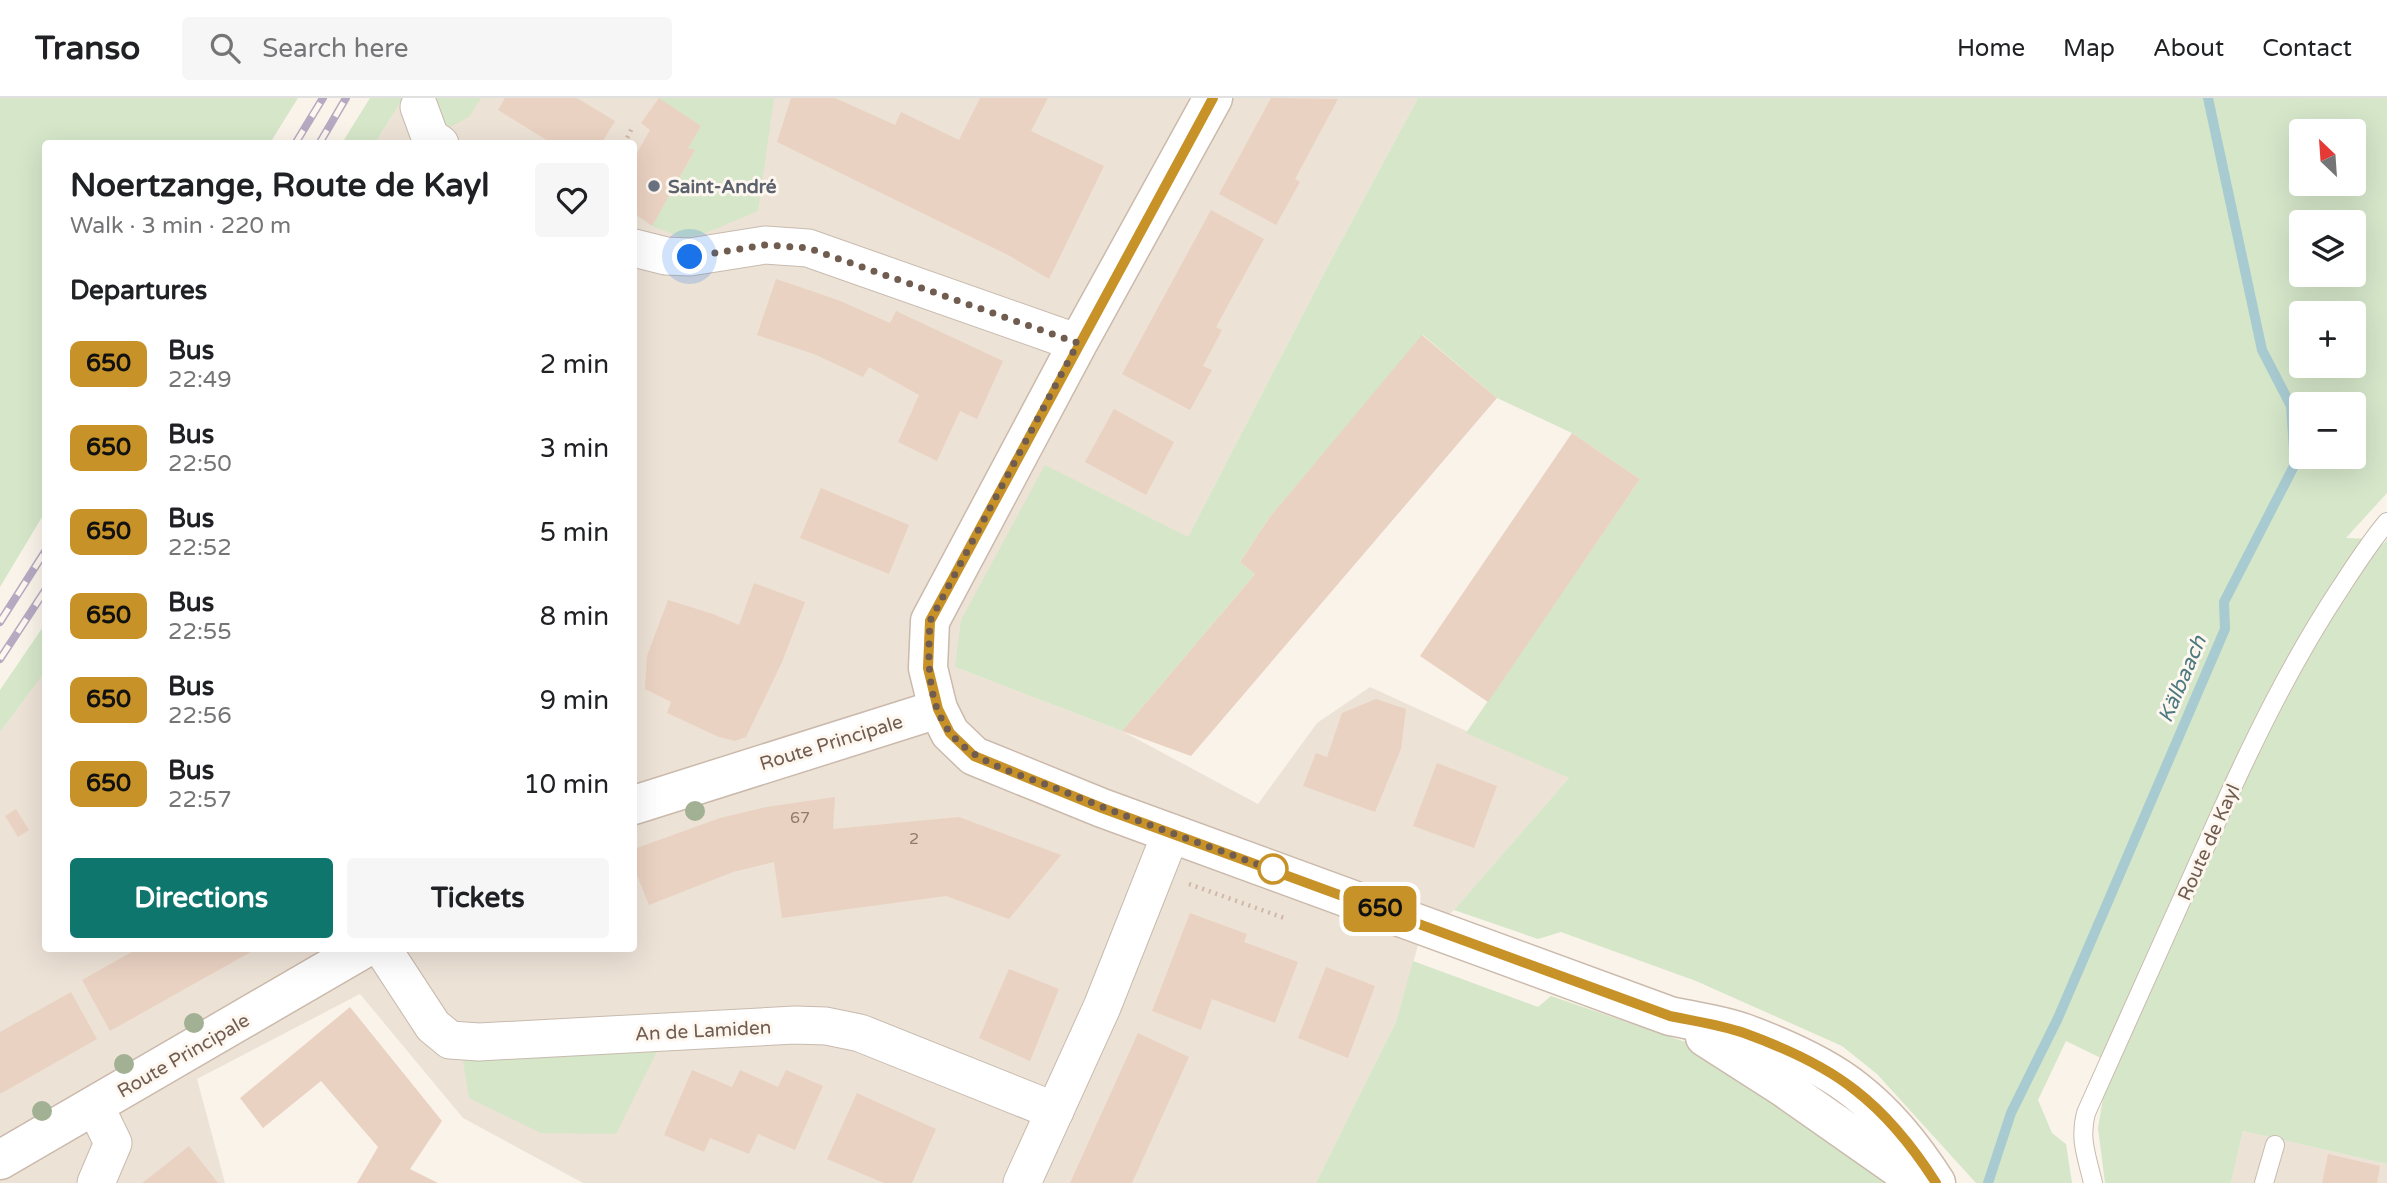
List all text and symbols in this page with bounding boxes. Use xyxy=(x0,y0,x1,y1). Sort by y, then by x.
search box xyxy=(182,17,672,80)
text: Transo xyxy=(35,29,140,68)
icon: search xyxy=(206,29,244,67)
text: Search here xyxy=(262,33,409,64)
text: Home xyxy=(1957,34,2025,63)
text: Map xyxy=(2063,34,2115,63)
text: About xyxy=(2153,34,2224,63)
text: Contact xyxy=(2262,34,2352,63)
north arrow xyxy=(2289,119,2366,196)
map controls xyxy=(2289,119,2366,469)
button: heart xyxy=(535,163,609,237)
text: Noertzange, Route de Kayl xyxy=(70,166,489,205)
place label: Saint-André xyxy=(668,176,777,198)
marker: Saint-André xyxy=(646,178,662,194)
button: layers xyxy=(2289,210,2366,287)
text: Walk · 3 min · 220 m xyxy=(70,212,291,240)
your location xyxy=(672,239,707,274)
text: Departures xyxy=(70,275,207,306)
button: + xyxy=(2289,301,2366,378)
text: Bus xyxy=(168,335,214,366)
text: 650 xyxy=(86,349,131,378)
text: 2 min xyxy=(540,349,609,380)
text: 22:49 xyxy=(168,366,232,394)
button: − xyxy=(2289,392,2366,469)
text: Bus xyxy=(168,419,214,450)
text: 650 xyxy=(86,433,131,462)
text: 3 min xyxy=(540,433,609,464)
text: 22:50 xyxy=(168,450,232,478)
text: Bus xyxy=(168,503,214,534)
text: 650 xyxy=(86,517,131,546)
text: 5 min xyxy=(540,517,609,548)
text: 22:52 xyxy=(168,534,232,562)
text: Bus xyxy=(168,587,214,618)
text: 650 xyxy=(86,601,131,630)
text: 8 min xyxy=(540,601,609,632)
text: 22:55 xyxy=(168,618,232,646)
water label: Kälbaach xyxy=(2153,631,2212,726)
text: Bus xyxy=(168,671,214,702)
text: 650 xyxy=(86,685,131,714)
text: 9 min xyxy=(540,685,609,716)
text: 22:56 xyxy=(168,702,232,730)
street label: Route Principale xyxy=(757,711,906,775)
text: Bus xyxy=(168,755,214,786)
text: 650 xyxy=(86,769,131,798)
text: 10 min xyxy=(523,769,609,800)
street label: Route de Kayl xyxy=(2173,781,2244,904)
text: 22:57 xyxy=(168,786,232,814)
house number: 67 xyxy=(790,808,810,828)
house number: 2 xyxy=(909,829,919,849)
unlabelled marker xyxy=(1258,854,1288,884)
button: Directions xyxy=(70,858,333,938)
button: Tickets xyxy=(347,858,609,938)
line badge: 650 xyxy=(1340,886,1420,932)
text: 650 xyxy=(1357,894,1403,923)
street label: Route Principale xyxy=(114,1009,253,1103)
street label: An de Lamiden xyxy=(634,1016,772,1046)

